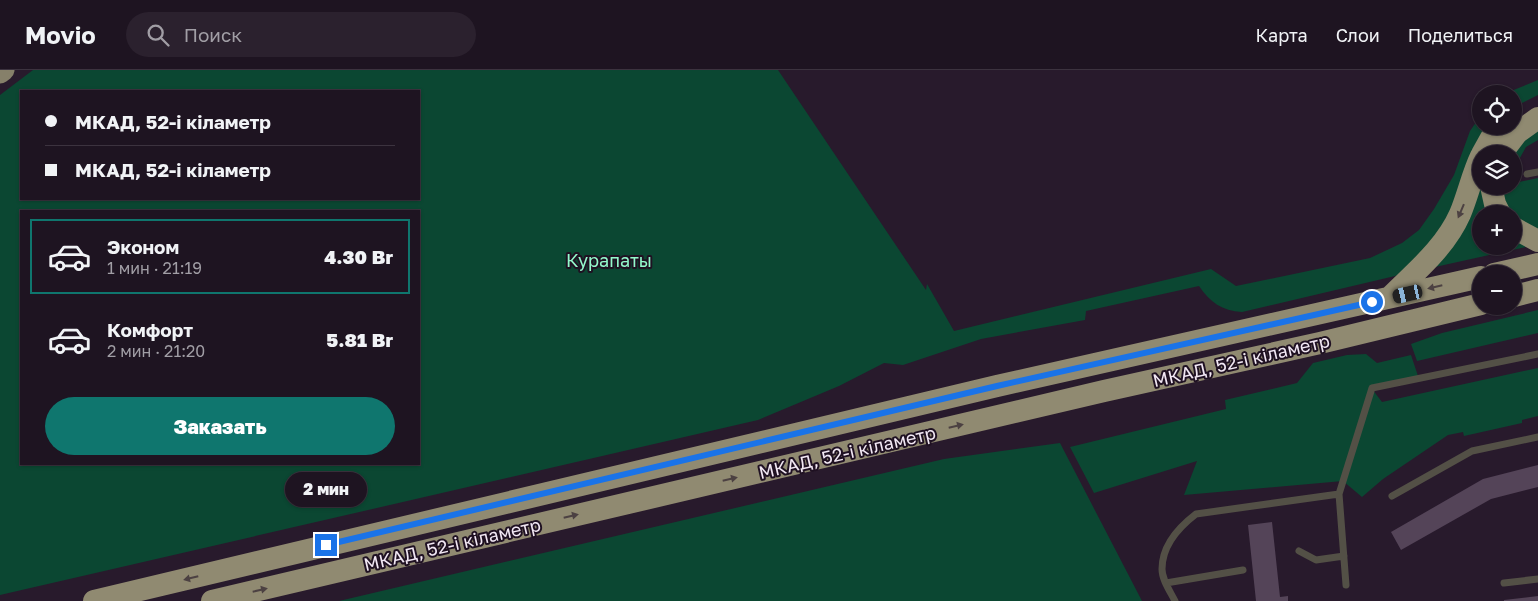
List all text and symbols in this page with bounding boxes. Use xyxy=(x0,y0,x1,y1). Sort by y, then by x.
search box xyxy=(126,12,476,57)
text: Movio xyxy=(25,20,96,49)
icon: search xyxy=(144,21,172,49)
text: Поиск xyxy=(184,23,242,46)
text: Карта xyxy=(1256,24,1308,46)
text: Слои xyxy=(1336,24,1380,46)
text: Поделиться xyxy=(1408,24,1513,46)
map controls xyxy=(1472,85,1522,315)
button: locate xyxy=(1472,85,1522,135)
text: МКАД, 52-і кіламетр xyxy=(75,110,271,133)
button: layers xyxy=(1472,145,1522,195)
text: МКАД, 52-і кіламетр xyxy=(75,158,271,181)
one-way arrow xyxy=(1456,204,1464,218)
button: + xyxy=(1472,205,1522,255)
icon: car xyxy=(47,234,92,279)
text: Эконом xyxy=(107,235,179,258)
text: 4.30 Br xyxy=(324,245,393,268)
park label: Курапаты xyxy=(566,249,652,271)
text: 1 мин · 21:19 xyxy=(107,258,202,278)
button: − xyxy=(1472,265,1522,315)
car xyxy=(1391,283,1424,305)
one-way arrow xyxy=(1428,283,1443,291)
route start xyxy=(1361,291,1383,313)
icon: car xyxy=(47,317,92,362)
text: Комфорт xyxy=(107,318,193,341)
text: 5.81 Br xyxy=(326,328,393,351)
street label: МКАД, 52-і кіламетр xyxy=(1150,329,1332,391)
text: 2 мин · 21:20 xyxy=(107,341,205,361)
button: Заказать xyxy=(45,397,395,455)
street label: МКАД, 52-і кіламетр xyxy=(756,421,938,483)
one-way arrow xyxy=(948,422,963,430)
callout: 2 мин xyxy=(285,472,367,508)
one-way arrow xyxy=(722,475,737,483)
text: 2 мин xyxy=(303,479,349,499)
one-way arrow xyxy=(564,512,579,520)
street label: МКАД, 52-і кіламетр xyxy=(361,513,543,575)
route end xyxy=(315,534,337,556)
one-way arrow xyxy=(183,574,198,582)
one-way arrow xyxy=(252,586,267,594)

